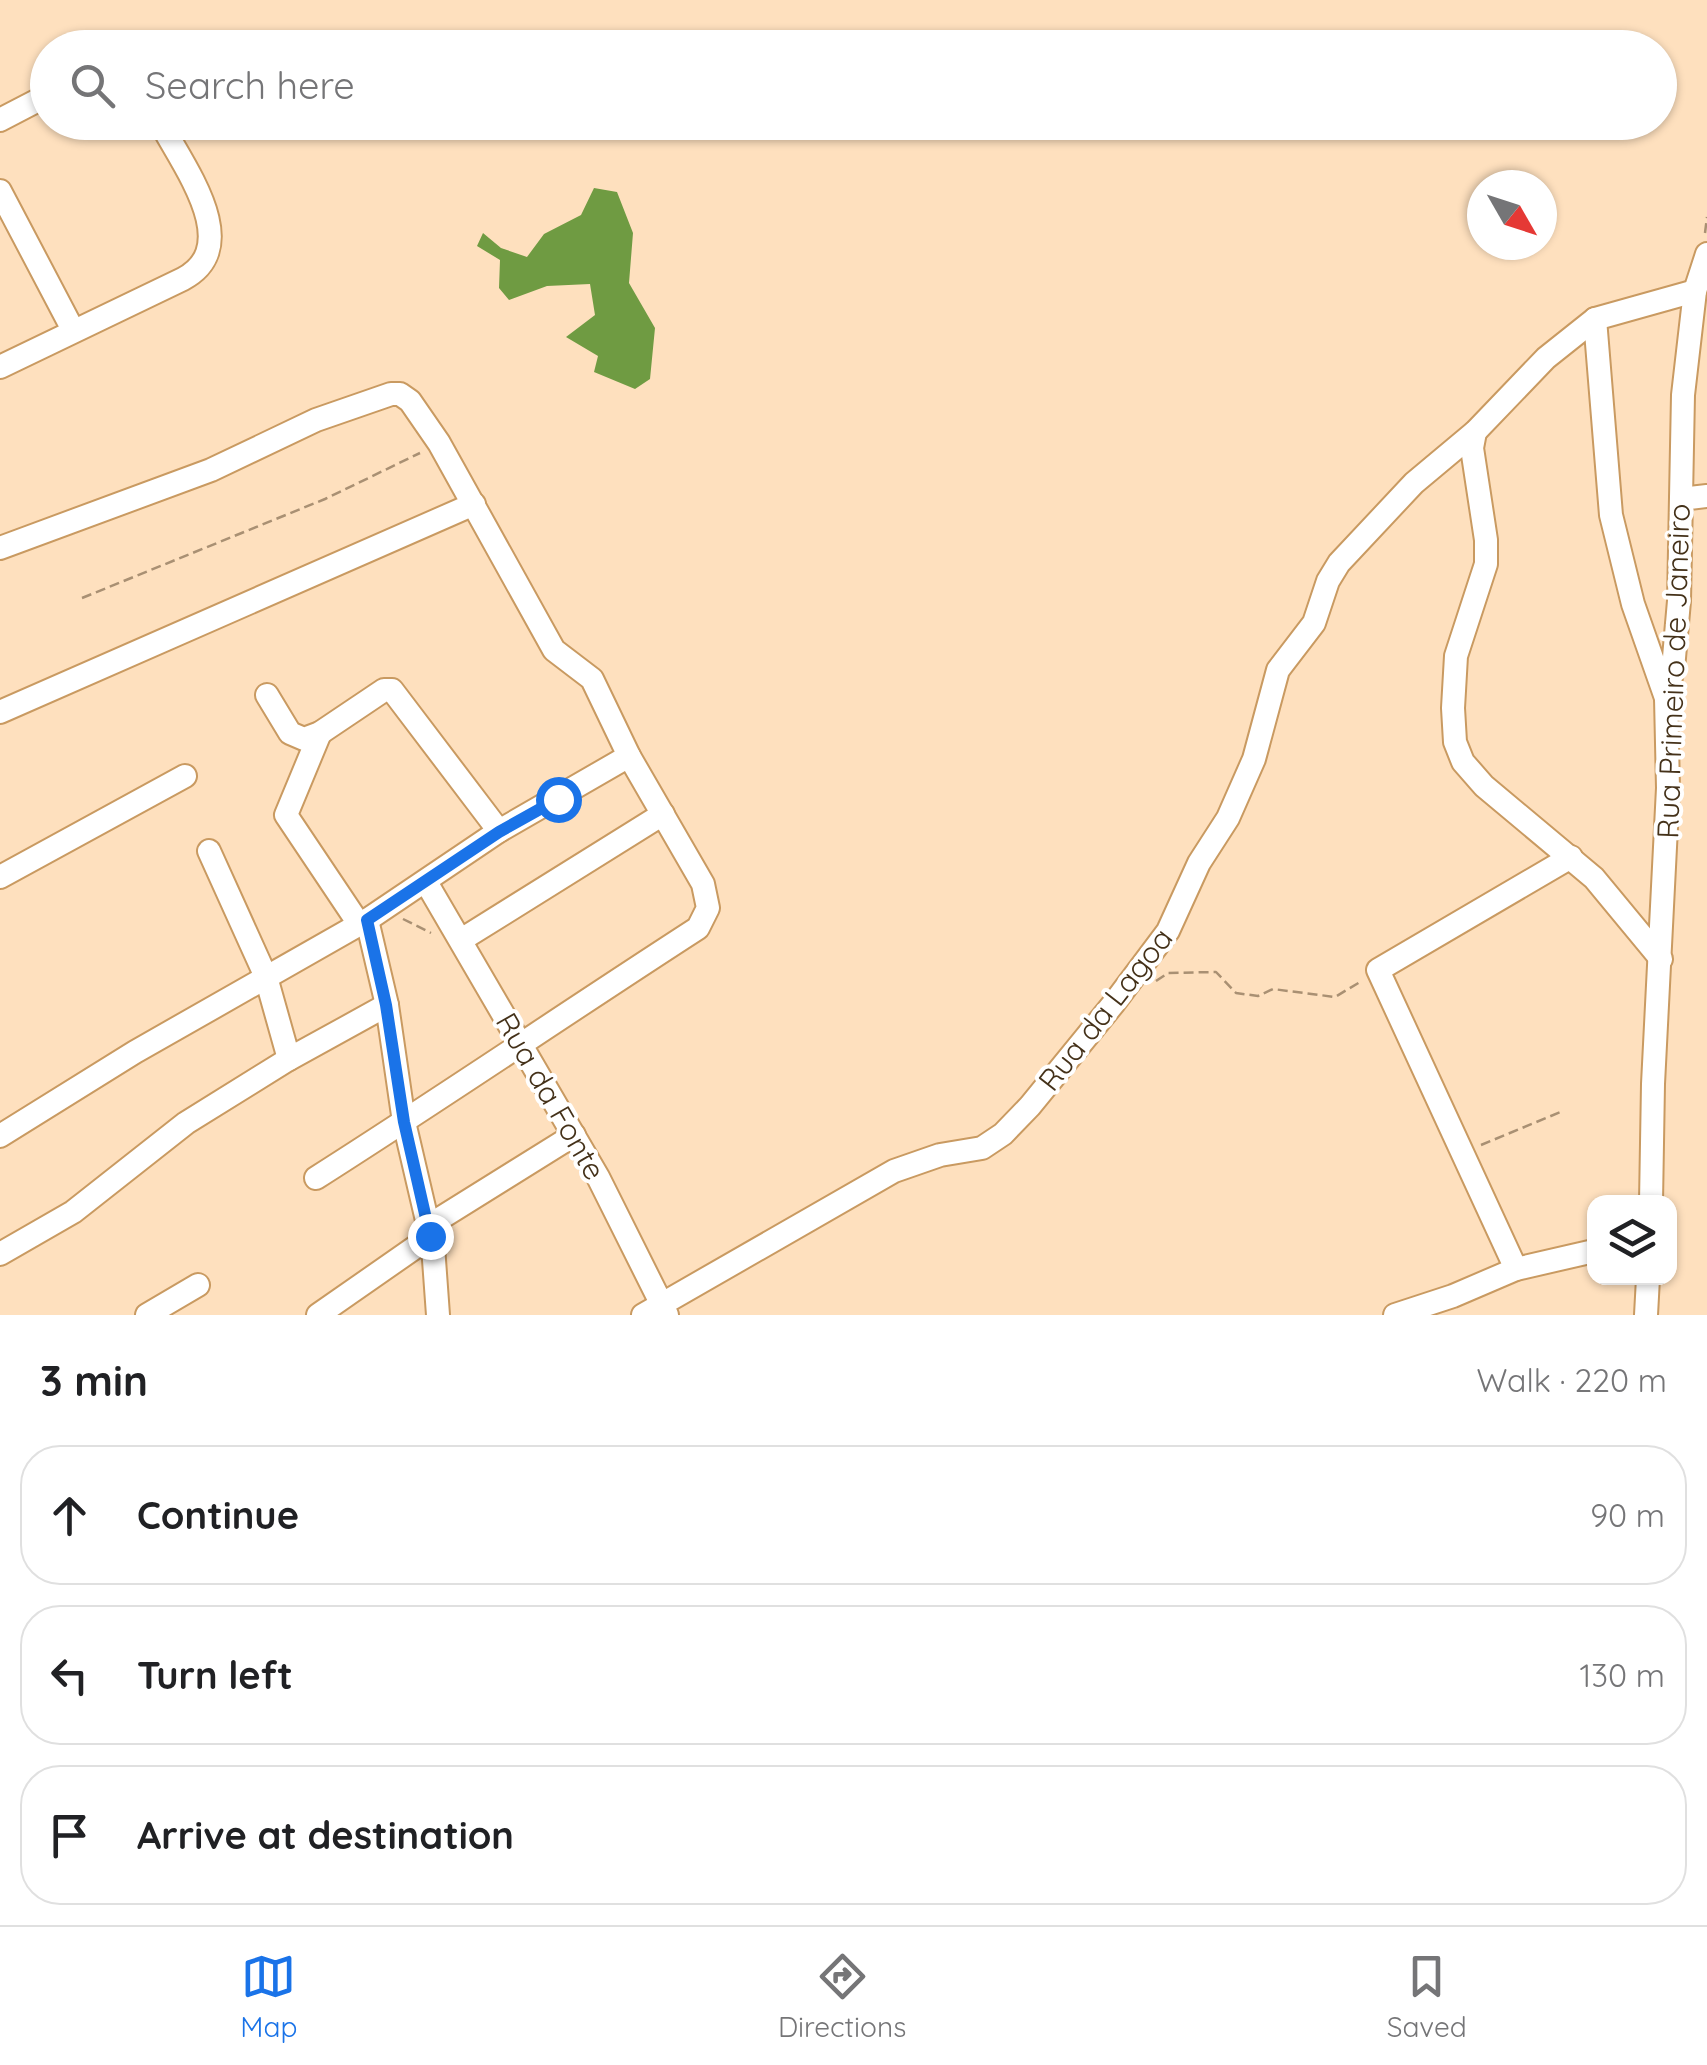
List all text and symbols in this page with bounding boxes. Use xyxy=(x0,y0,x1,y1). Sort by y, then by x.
search box xyxy=(30,30,1677,140)
icon: search xyxy=(65,58,120,113)
text: Search here xyxy=(145,61,355,109)
north arrow xyxy=(1467,170,1557,260)
street label: Rua Primeiro de Janeiro xyxy=(1648,503,1698,839)
route start xyxy=(536,777,582,823)
street label: Rua da Lagoa xyxy=(1030,920,1180,1098)
street label: Rua da Fonte xyxy=(488,1006,614,1186)
map controls xyxy=(1587,1195,1677,1285)
button: layers xyxy=(1587,1195,1677,1285)
route end xyxy=(408,1214,454,1260)
text: 3 min xyxy=(40,1354,148,1407)
text: Walk · 220 m xyxy=(1476,1360,1667,1400)
icon: ahead xyxy=(42,1488,97,1543)
text: Continue xyxy=(137,1491,299,1539)
text: 90 m xyxy=(1590,1495,1665,1535)
icon: left xyxy=(42,1648,97,1703)
text: Turn left xyxy=(137,1651,293,1699)
text: 130 m xyxy=(1579,1655,1665,1695)
icon: arrive xyxy=(42,1808,97,1863)
text: Arrive at destination xyxy=(137,1811,514,1859)
tab: Map xyxy=(240,1949,297,2044)
tab: Directions xyxy=(778,1949,906,2044)
tab: Saved xyxy=(1387,1949,1467,2044)

